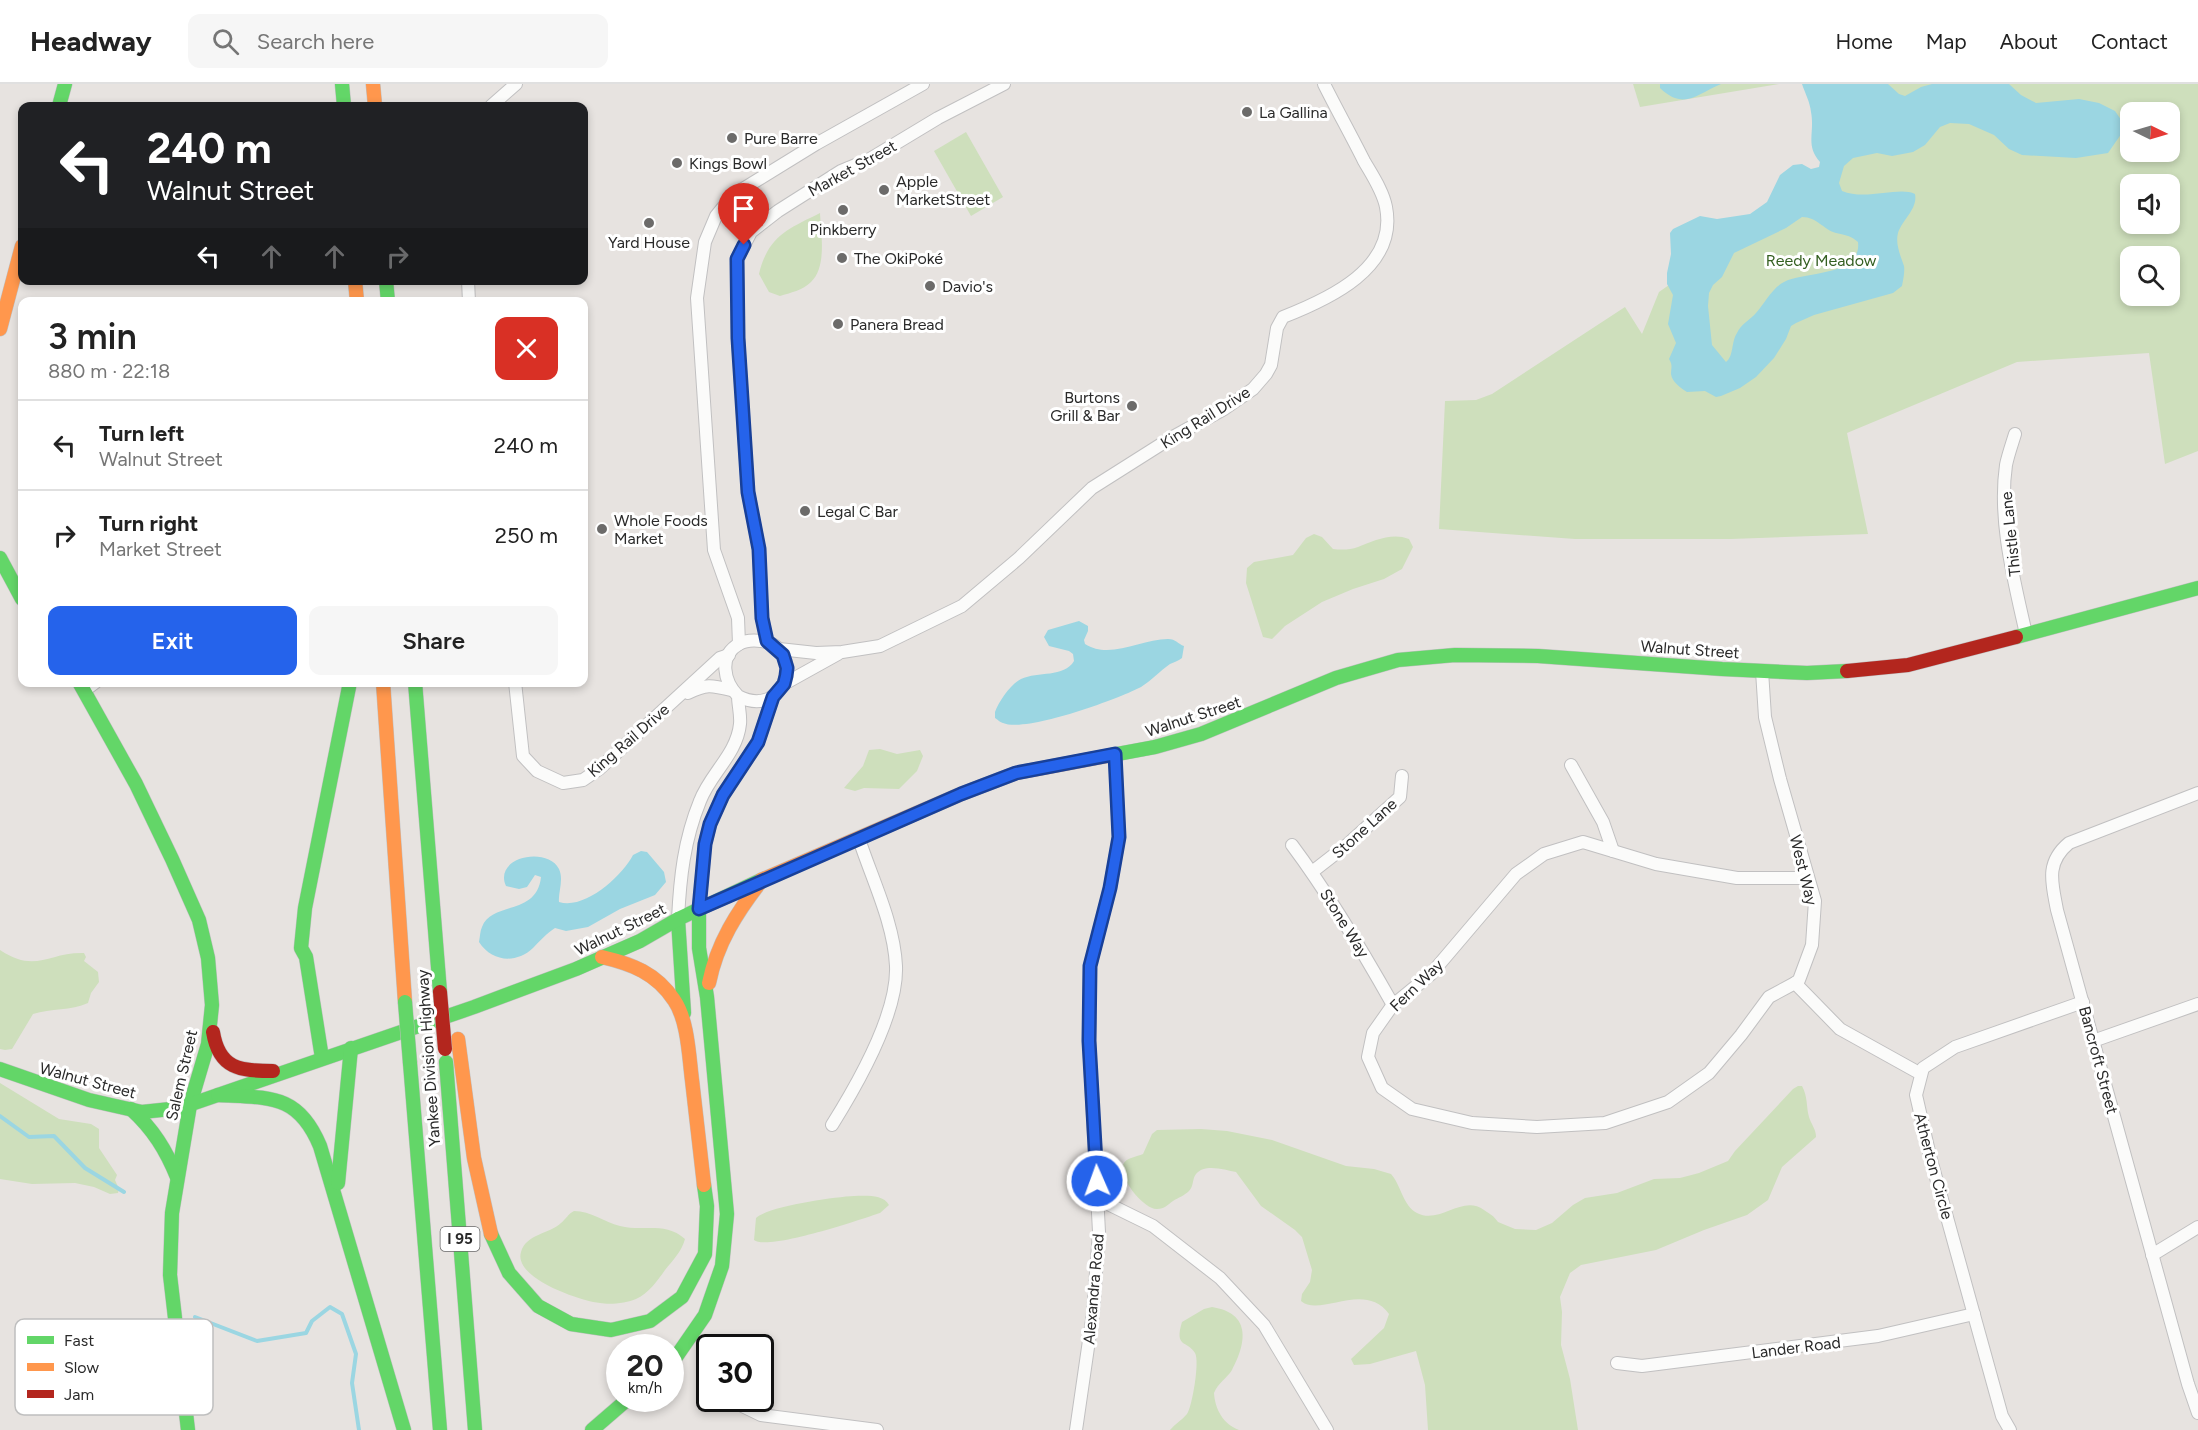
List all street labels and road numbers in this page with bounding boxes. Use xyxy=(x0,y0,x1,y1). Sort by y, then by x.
street label: Market Street xyxy=(805,136,900,201)
street label: King Rail Drive xyxy=(1157,382,1254,453)
street label: Thistle Lane xyxy=(1997,490,2024,577)
street label: Walnut Street xyxy=(1640,637,1740,662)
street label: Walnut Street xyxy=(1143,692,1243,741)
street label: King Rail Drive xyxy=(584,700,673,781)
street label: Stone Lane xyxy=(1328,794,1401,862)
street label: West Way xyxy=(1786,833,1822,908)
street label: Stone Way xyxy=(1316,885,1374,962)
street label: Walnut Street xyxy=(572,899,669,960)
street label: Fern Way xyxy=(1386,955,1447,1015)
street label: Yankee Division Highway xyxy=(413,968,444,1147)
street label: Bancroft Street xyxy=(2075,1004,2122,1116)
street label: Salem Street xyxy=(162,1028,201,1122)
street label: Walnut Street xyxy=(38,1058,138,1102)
street label: Atherton Circle xyxy=(1910,1111,1957,1222)
road number: I 95 xyxy=(440,1227,480,1251)
street label: Alexandra Road xyxy=(1079,1233,1108,1345)
street label: Lander Road xyxy=(1750,1333,1842,1362)

